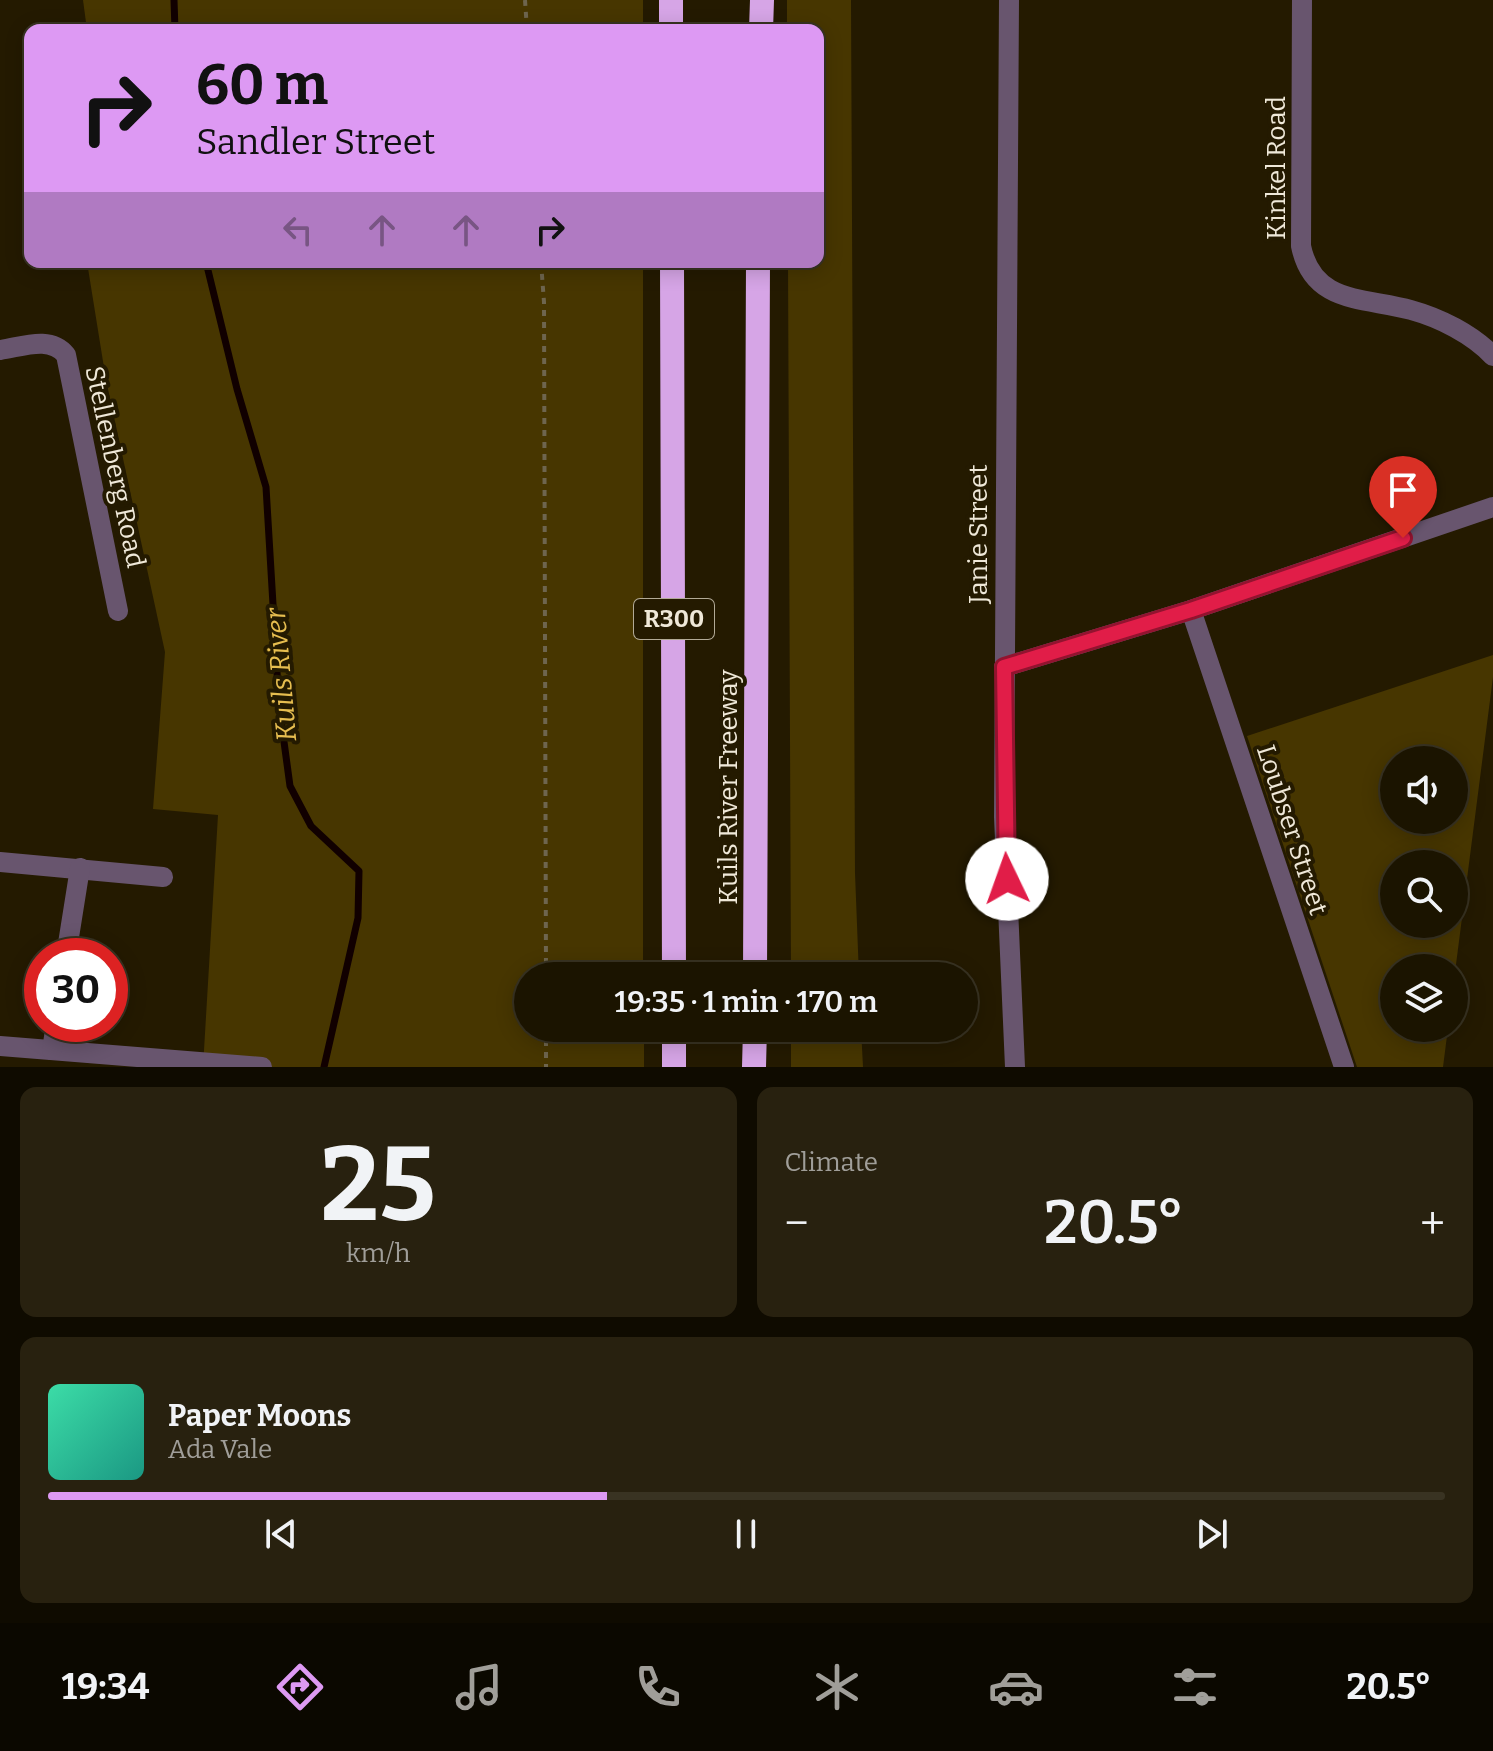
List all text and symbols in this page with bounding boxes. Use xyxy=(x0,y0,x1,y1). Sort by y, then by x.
text: 60 m xyxy=(196,52,328,119)
icon: right xyxy=(64,56,168,160)
street label: Kinkel Road xyxy=(1261,96,1292,240)
text: Sandler Street xyxy=(196,120,435,164)
icon: left xyxy=(276,208,320,252)
icon: ahead xyxy=(360,208,404,252)
icon: ahead xyxy=(444,208,488,252)
icon: right xyxy=(528,208,572,252)
street label: Stellenberg Road xyxy=(78,363,152,571)
pin xyxy=(1369,456,1437,538)
street label: Janie Street xyxy=(963,464,994,605)
icon: arrive xyxy=(1381,468,1425,512)
road number: R300 xyxy=(634,599,714,639)
water label: Kuils River xyxy=(259,605,303,743)
street label: Kuils River Freeway xyxy=(713,669,744,905)
street label: Loubser Street xyxy=(1250,741,1334,919)
map controls xyxy=(1380,746,1468,1042)
button: sound xyxy=(1380,746,1468,834)
position arrow xyxy=(965,837,1049,921)
button: search xyxy=(1380,850,1468,938)
speed limit sign: 30 xyxy=(24,938,128,1042)
button: layers xyxy=(1380,954,1468,1042)
text: 19:35 · 1 min · 170 m xyxy=(614,984,878,1020)
text: 25 xyxy=(321,1123,436,1248)
text: Climate xyxy=(785,1147,878,1178)
text: 20.5° xyxy=(1044,1187,1185,1259)
text: − xyxy=(785,1197,809,1250)
text: + xyxy=(1420,1197,1445,1250)
text: km/h xyxy=(346,1238,410,1269)
text: Paper Moons xyxy=(168,1398,351,1434)
text: Ada Vale xyxy=(168,1434,272,1465)
icon: previous xyxy=(259,1512,303,1556)
icon: pause xyxy=(724,1512,768,1556)
icon: next xyxy=(1190,1512,1234,1556)
icon: directions xyxy=(272,1659,328,1715)
icon: music xyxy=(451,1659,507,1715)
icon: phone xyxy=(630,1659,686,1715)
icon: climate xyxy=(809,1659,865,1715)
icon: car xyxy=(988,1659,1044,1715)
icon: filters xyxy=(1167,1659,1223,1715)
text: 19:34 xyxy=(62,1665,149,1709)
text: 20.5° xyxy=(1346,1665,1431,1709)

